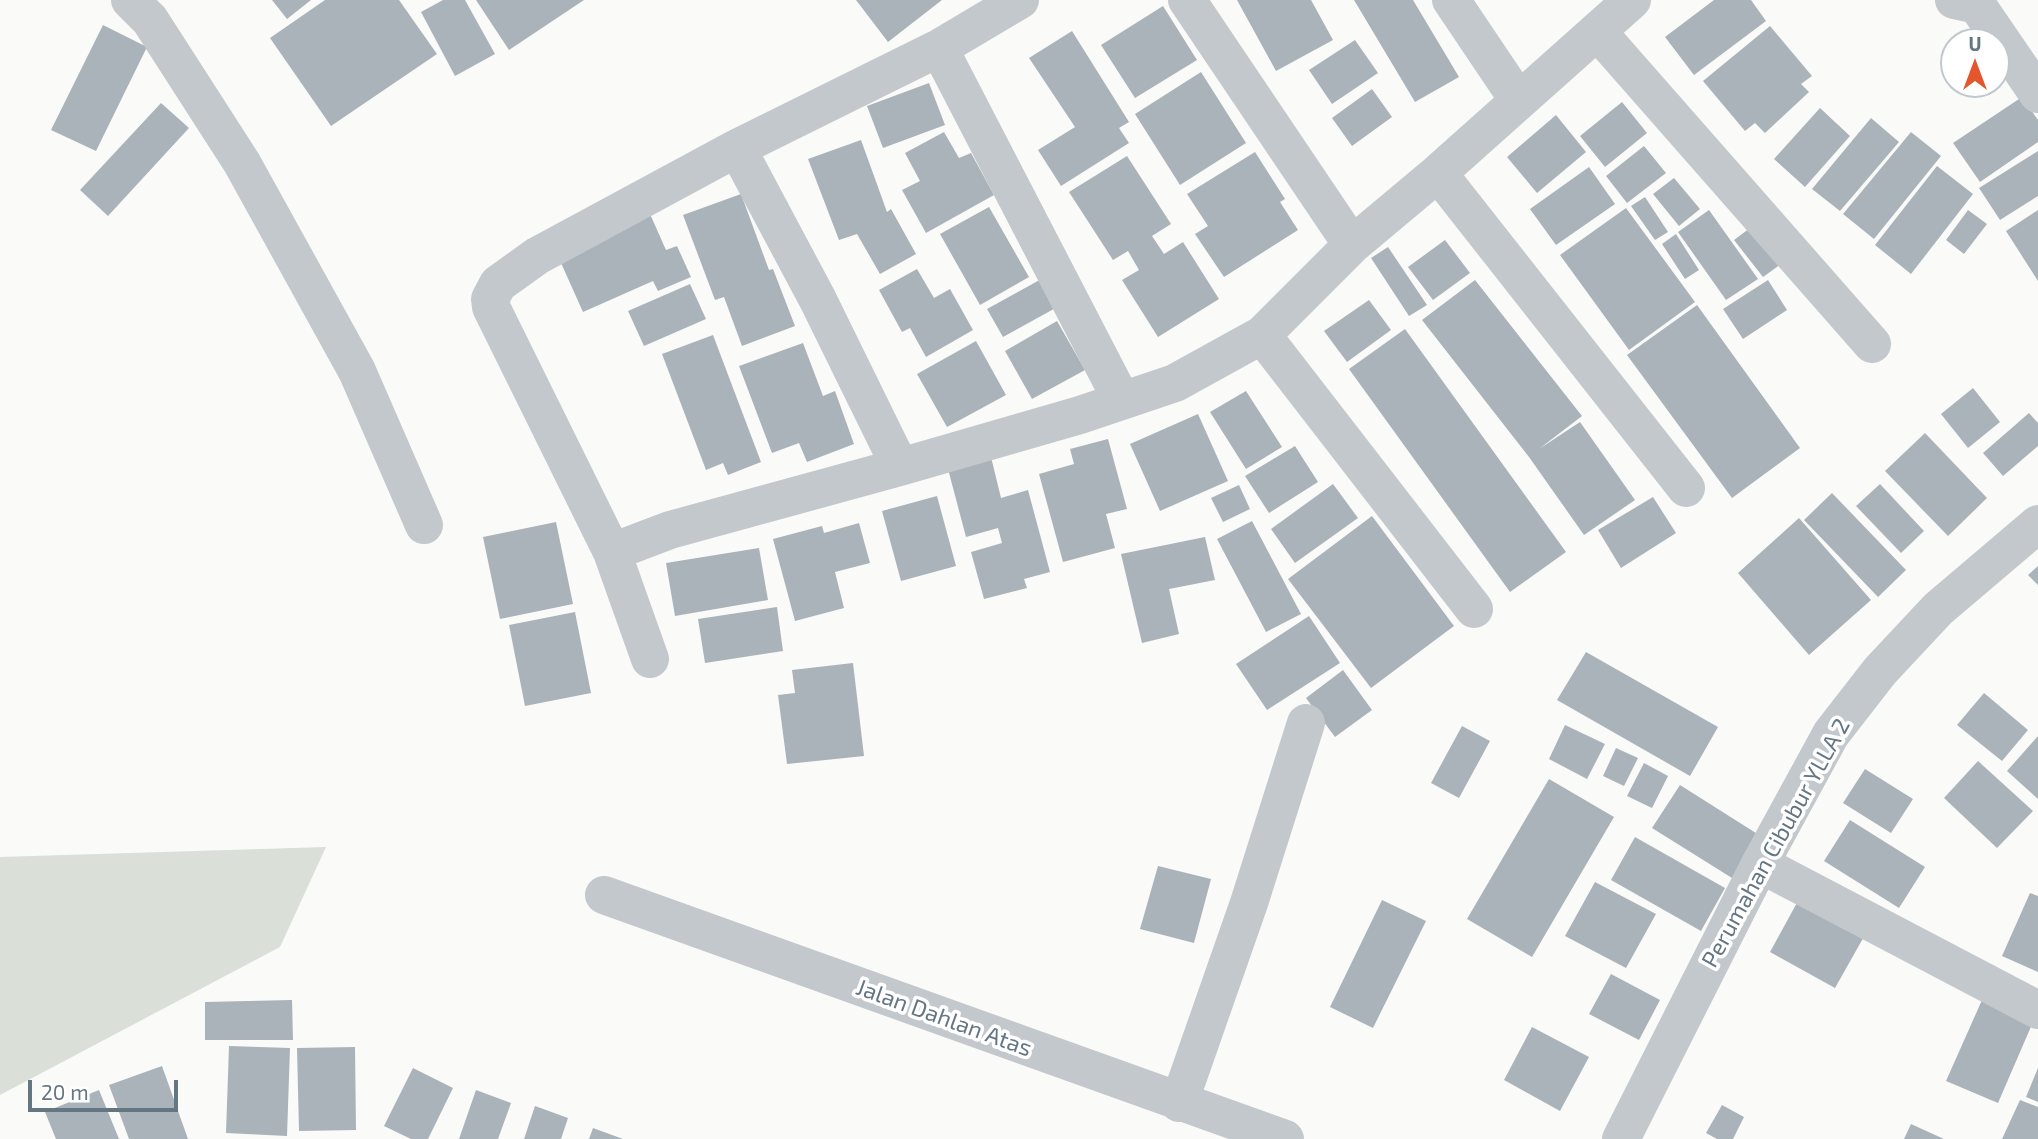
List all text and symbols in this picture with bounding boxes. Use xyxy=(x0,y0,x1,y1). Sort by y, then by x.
north arrow xyxy=(1940,28,2010,98)
text: U xyxy=(1968,32,1982,55)
street label: Perumahan Cibubur YLLA 2 xyxy=(1696,714,1856,972)
street label: Jalan Dahlan Atas xyxy=(852,973,1036,1063)
scale bar xyxy=(32,1066,182,1110)
text: 20 m xyxy=(41,1079,89,1104)

